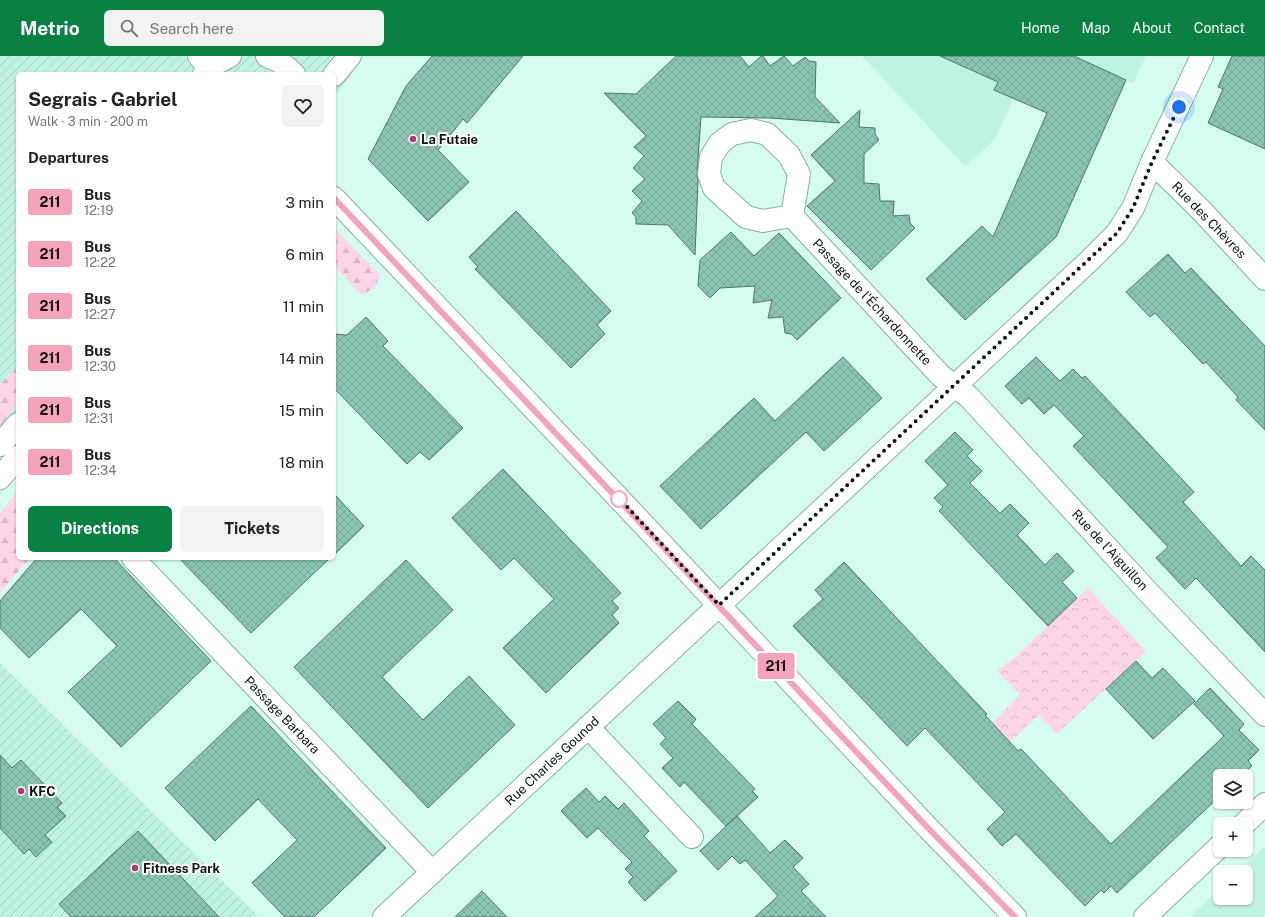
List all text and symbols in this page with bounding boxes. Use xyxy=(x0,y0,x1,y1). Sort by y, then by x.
search box xyxy=(104,10,384,46)
text: Metrio xyxy=(20,17,80,39)
icon: search xyxy=(118,17,140,39)
text: Search here xyxy=(150,20,234,37)
text: Home xyxy=(1021,20,1060,36)
text: Map xyxy=(1082,20,1110,36)
text: About xyxy=(1132,20,1172,36)
text: Contact xyxy=(1194,20,1245,36)
button: heart xyxy=(282,85,324,127)
text: Segrais - Gabriel xyxy=(28,88,178,110)
your location xyxy=(1169,97,1189,117)
text: Walk · 3 min · 200 m xyxy=(28,114,148,129)
place label: La Futaie xyxy=(421,132,478,147)
marker: La Futaie xyxy=(408,134,418,144)
text: Departures xyxy=(28,149,109,166)
street label: Rue des Chèvres xyxy=(1169,179,1249,261)
text: Bus xyxy=(84,186,111,203)
text: 211 xyxy=(40,194,60,210)
text: 3 min xyxy=(285,194,324,211)
text: 12:19 xyxy=(84,203,113,218)
street label: Passage de l'Échardonnette xyxy=(810,235,935,368)
text: Bus xyxy=(84,238,111,255)
text: 211 xyxy=(40,246,60,262)
text: 6 min xyxy=(286,246,324,263)
text: 12:22 xyxy=(84,255,116,270)
text: Bus xyxy=(84,290,111,307)
text: 211 xyxy=(40,298,60,314)
text: 11 min xyxy=(283,298,324,315)
text: 12:27 xyxy=(84,307,116,322)
text: Bus xyxy=(84,342,111,359)
text: 211 xyxy=(40,350,60,366)
text: 14 min xyxy=(279,350,324,367)
text: 12:30 xyxy=(84,359,116,374)
text: Bus xyxy=(84,394,111,411)
text: 211 xyxy=(40,402,60,418)
text: 15 min xyxy=(279,402,324,419)
text: 12:31 xyxy=(84,411,113,426)
text: Bus xyxy=(84,446,111,463)
text: 211 xyxy=(40,454,60,470)
text: 18 min xyxy=(279,454,324,471)
text: 12:34 xyxy=(84,463,116,478)
unlabelled marker xyxy=(610,490,628,508)
button: Directions xyxy=(28,506,172,552)
button: Tickets xyxy=(180,506,324,552)
street label: Rue de l'Aiguillon xyxy=(1069,507,1151,593)
line badge: 211 xyxy=(753,653,799,679)
text: 211 xyxy=(766,658,786,674)
street label: Passage Barbara xyxy=(241,673,323,757)
street label: Rue Charles Gounod xyxy=(502,714,602,808)
map controls xyxy=(1213,769,1253,905)
button: layers xyxy=(1213,769,1253,809)
place label: KFC xyxy=(29,784,56,799)
marker: KFC xyxy=(16,786,26,796)
button: + xyxy=(1213,817,1253,857)
place label: Fitness Park xyxy=(143,861,221,876)
marker: Fitness Park xyxy=(130,863,140,873)
button: − xyxy=(1213,865,1253,905)

